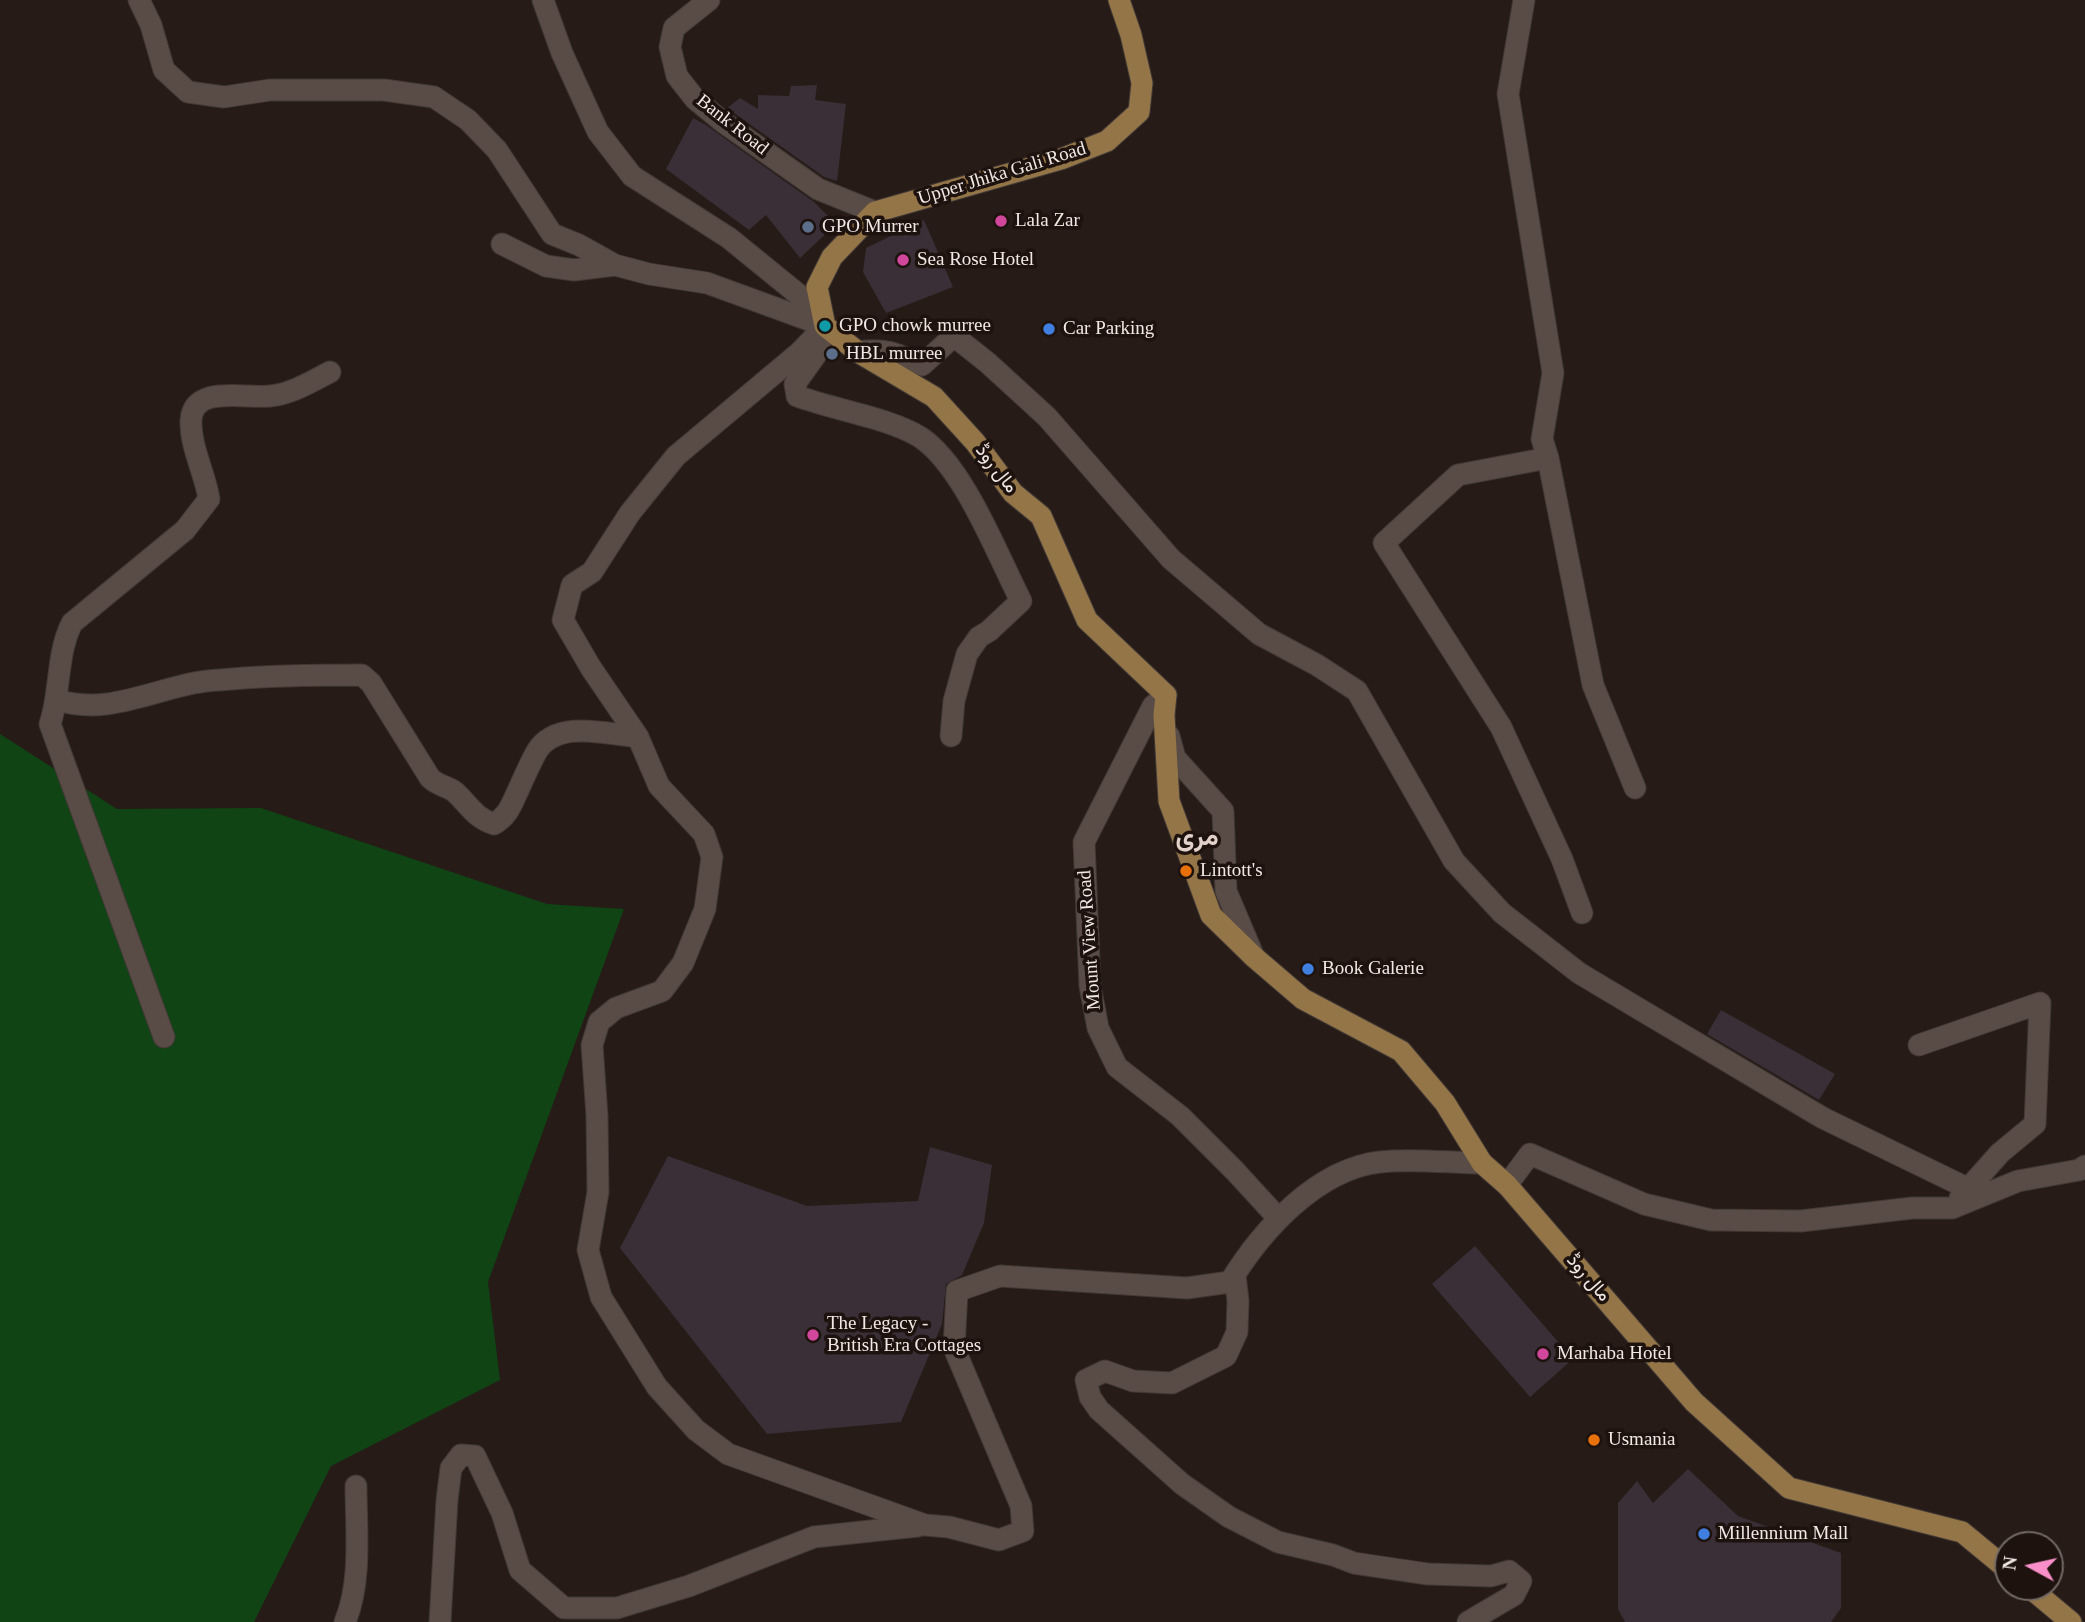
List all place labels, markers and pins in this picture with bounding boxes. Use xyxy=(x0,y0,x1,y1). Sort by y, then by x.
place label: Lala Zar xyxy=(1015,210,1080,232)
marker: Lala Zar xyxy=(993,213,1009,229)
place label: GPO Murrer xyxy=(822,216,919,238)
marker: GPO Murrer xyxy=(800,219,816,235)
place label: Sea Rose Hotel xyxy=(917,249,1034,271)
marker: Sea Rose Hotel xyxy=(895,252,911,268)
place label: GPO chowk murree xyxy=(839,315,991,337)
marker: GPO chowk murree xyxy=(817,318,833,334)
place label: Car Parking xyxy=(1063,318,1154,340)
marker: Car Parking xyxy=(1041,321,1057,337)
place label: HBL murree xyxy=(846,343,943,365)
marker: HBL murree xyxy=(824,346,840,362)
place label: Lintott's xyxy=(1200,860,1263,882)
marker: Lintott's xyxy=(1178,863,1194,879)
place label: Book Galerie xyxy=(1322,958,1424,980)
marker: Book Galerie xyxy=(1300,961,1316,977)
place label: The Legacy - British Era Cottages xyxy=(827,1313,981,1357)
marker: The Legacy - British Era Cottages xyxy=(805,1327,821,1343)
place label: Marhaba Hotel xyxy=(1557,1343,1671,1365)
marker: Marhaba Hotel xyxy=(1535,1346,1551,1362)
place label: Usmania xyxy=(1608,1429,1676,1451)
marker: Usmania xyxy=(1586,1432,1602,1448)
place label: Millennium Mall xyxy=(1718,1523,1848,1545)
marker: Millennium Mall xyxy=(1696,1526,1712,1542)

